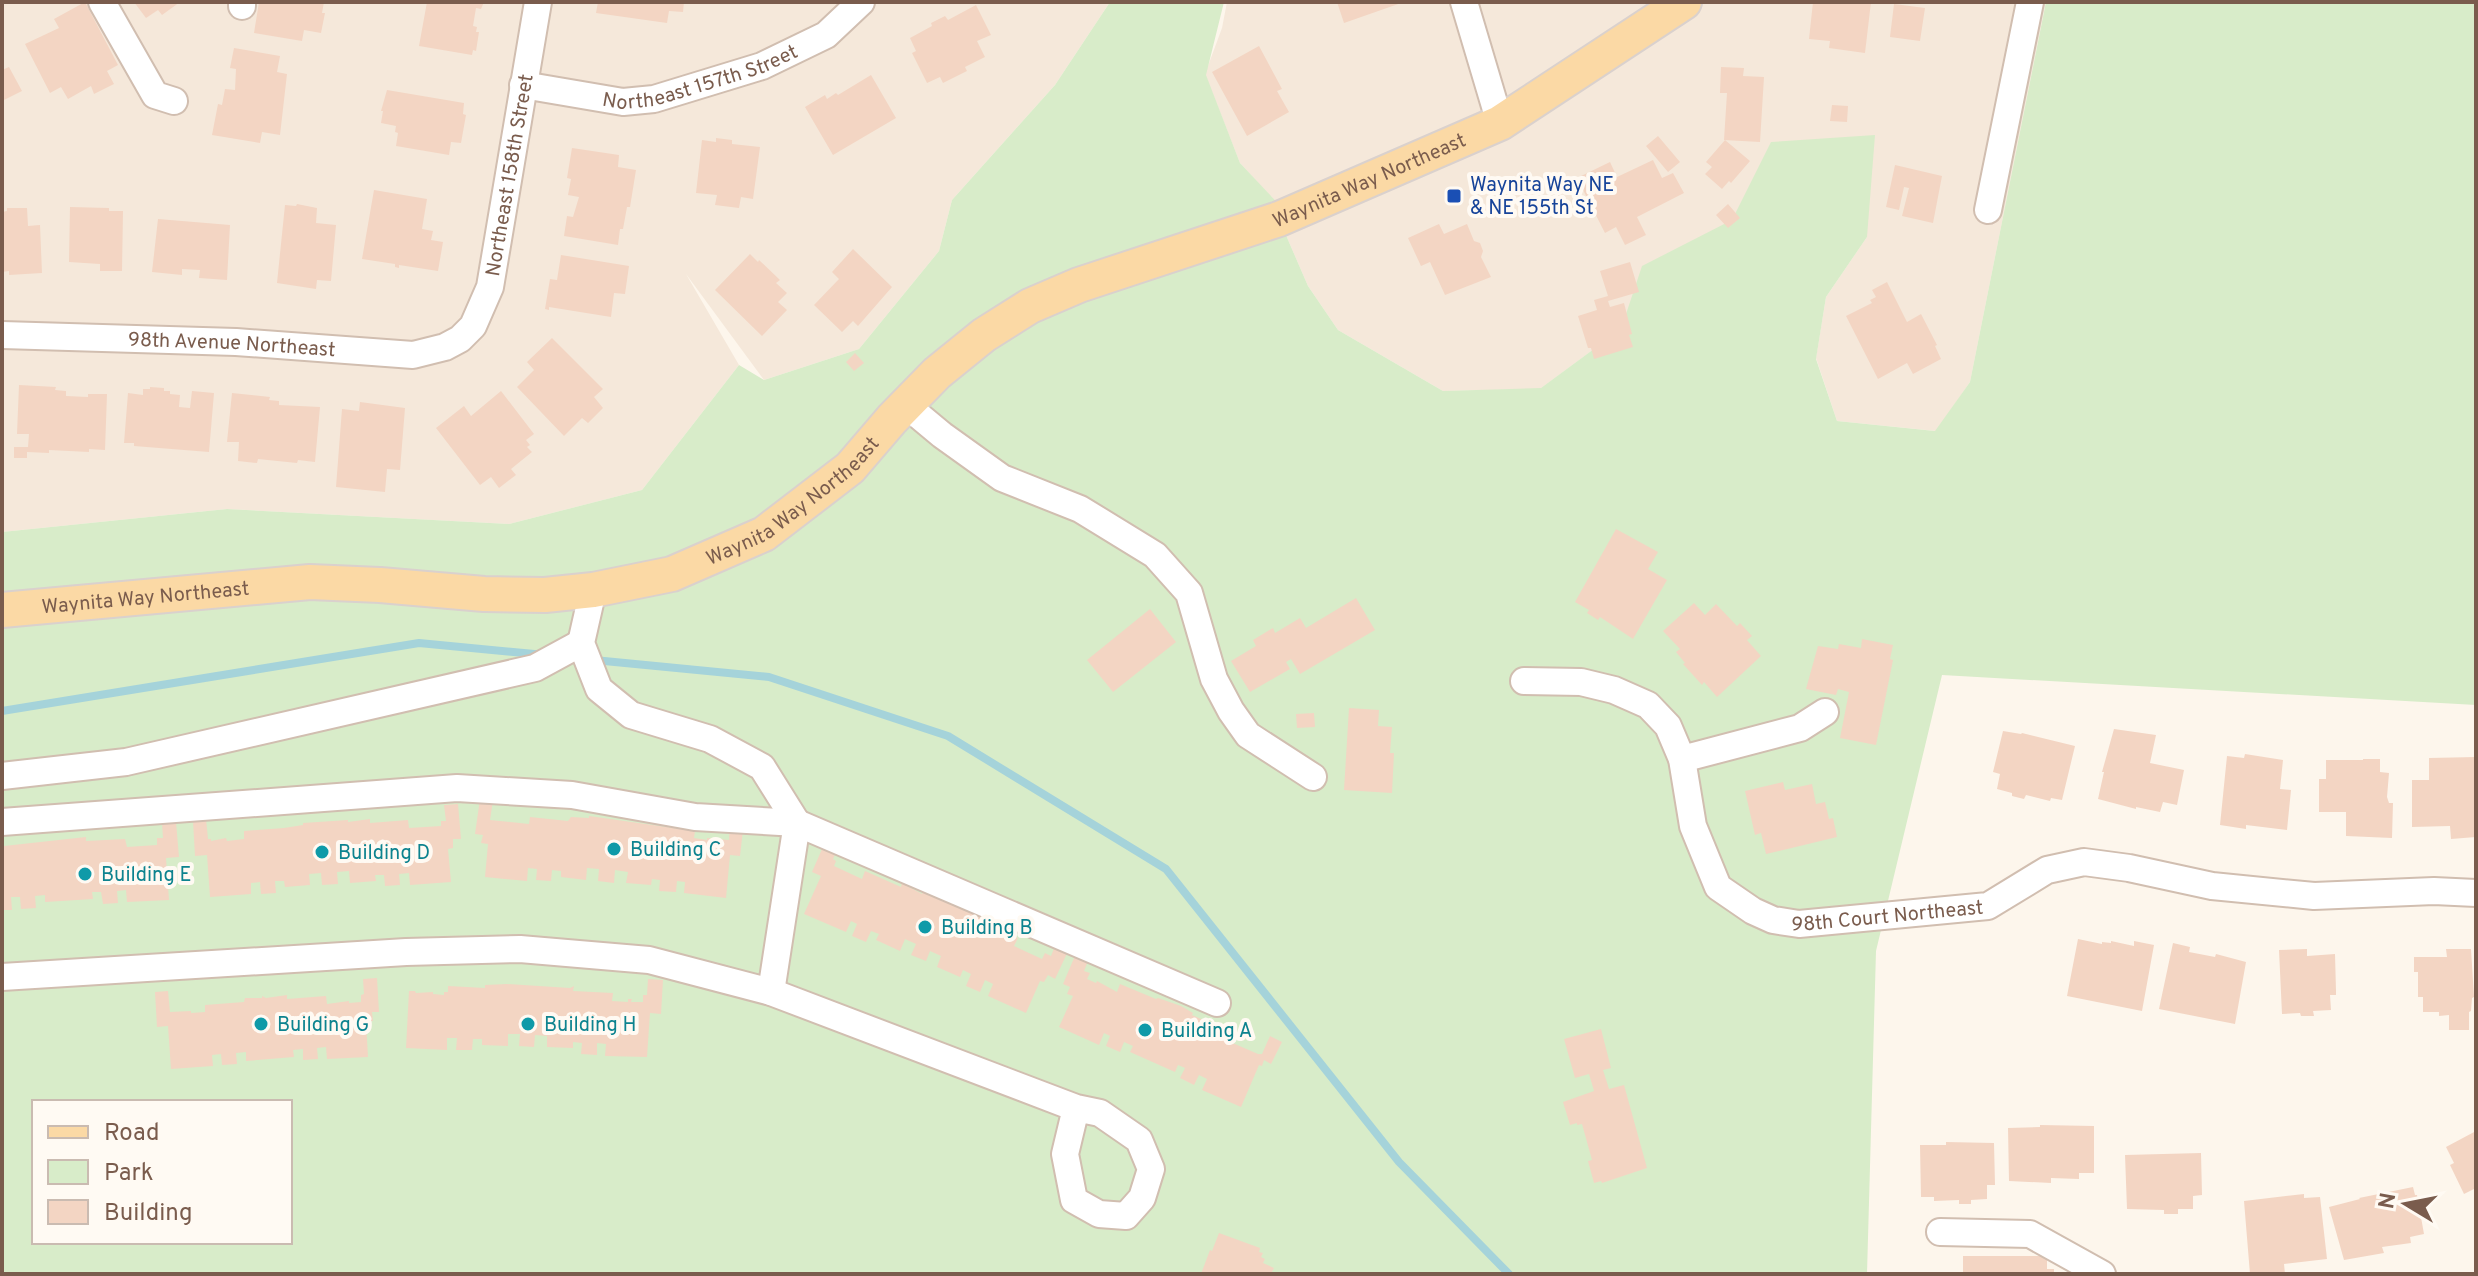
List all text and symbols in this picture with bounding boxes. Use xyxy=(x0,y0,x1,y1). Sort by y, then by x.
street label: Northeast 157th Street xyxy=(600,40,803,118)
street label: Northeast 158th Street xyxy=(481,72,541,279)
street label: Waynita Way Northeast xyxy=(1269,128,1470,235)
place label: Waynita Way NE & NE 155th St xyxy=(1470,173,1614,222)
marker: Waynita Way NE & NE 155th St xyxy=(1445,187,1463,205)
street label: 98th Avenue Northeast xyxy=(128,328,336,364)
street label: Waynita Way Northeast xyxy=(703,432,886,573)
street label: Waynita Way Northeast xyxy=(41,577,250,621)
place label: Building C xyxy=(630,838,721,864)
marker: Building C xyxy=(605,840,623,858)
place label: Building D xyxy=(338,841,430,867)
marker: Building D xyxy=(313,843,331,861)
place label: Building E xyxy=(101,863,192,889)
marker: Building E xyxy=(76,865,94,883)
street label: 98th Court Northeast xyxy=(1789,896,1985,939)
place label: Building B xyxy=(941,916,1033,942)
marker: Building B xyxy=(916,918,934,936)
place label: Building G xyxy=(277,1013,369,1039)
place label: Building H xyxy=(544,1013,637,1039)
marker: Building G xyxy=(252,1015,270,1033)
marker: Building H xyxy=(519,1015,537,1033)
place label: Building A xyxy=(1161,1019,1252,1045)
marker: Building A xyxy=(1136,1021,1154,1039)
legend xyxy=(32,1100,292,1244)
text: Road xyxy=(104,1119,160,1149)
text: Park xyxy=(104,1159,154,1189)
north arrow xyxy=(2366,1164,2446,1244)
text: N xyxy=(2374,1191,2403,1211)
text: Building xyxy=(104,1199,193,1229)

